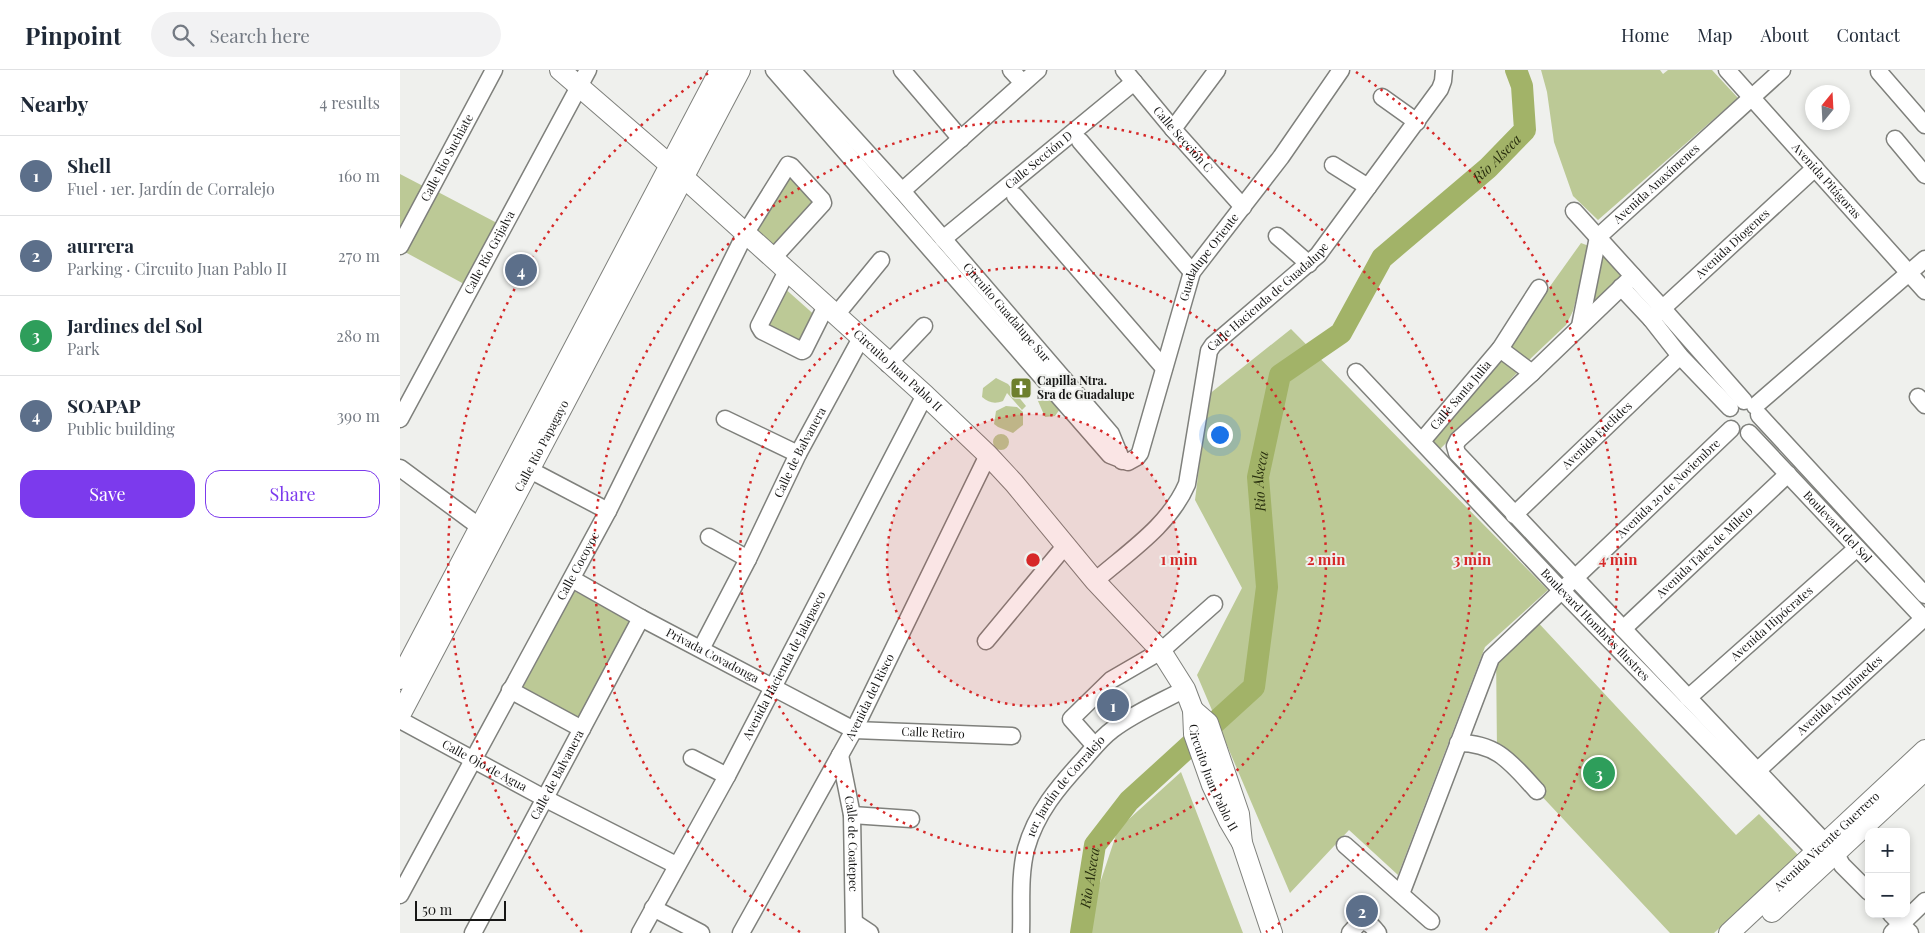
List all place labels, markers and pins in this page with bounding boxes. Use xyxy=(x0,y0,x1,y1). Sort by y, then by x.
pin: 4 xyxy=(505,251,537,289)
place label: Capilla Ntra. Sra de Guadalupe xyxy=(1037,372,1135,402)
church icon: Capilla Ntra. Sra de Guadalupe xyxy=(1009,376,1033,400)
centre of rings xyxy=(1024,551,1042,569)
pin: 1 xyxy=(1097,686,1129,724)
pin: 3 xyxy=(1583,754,1615,792)
pin: 2 xyxy=(1346,892,1378,930)

